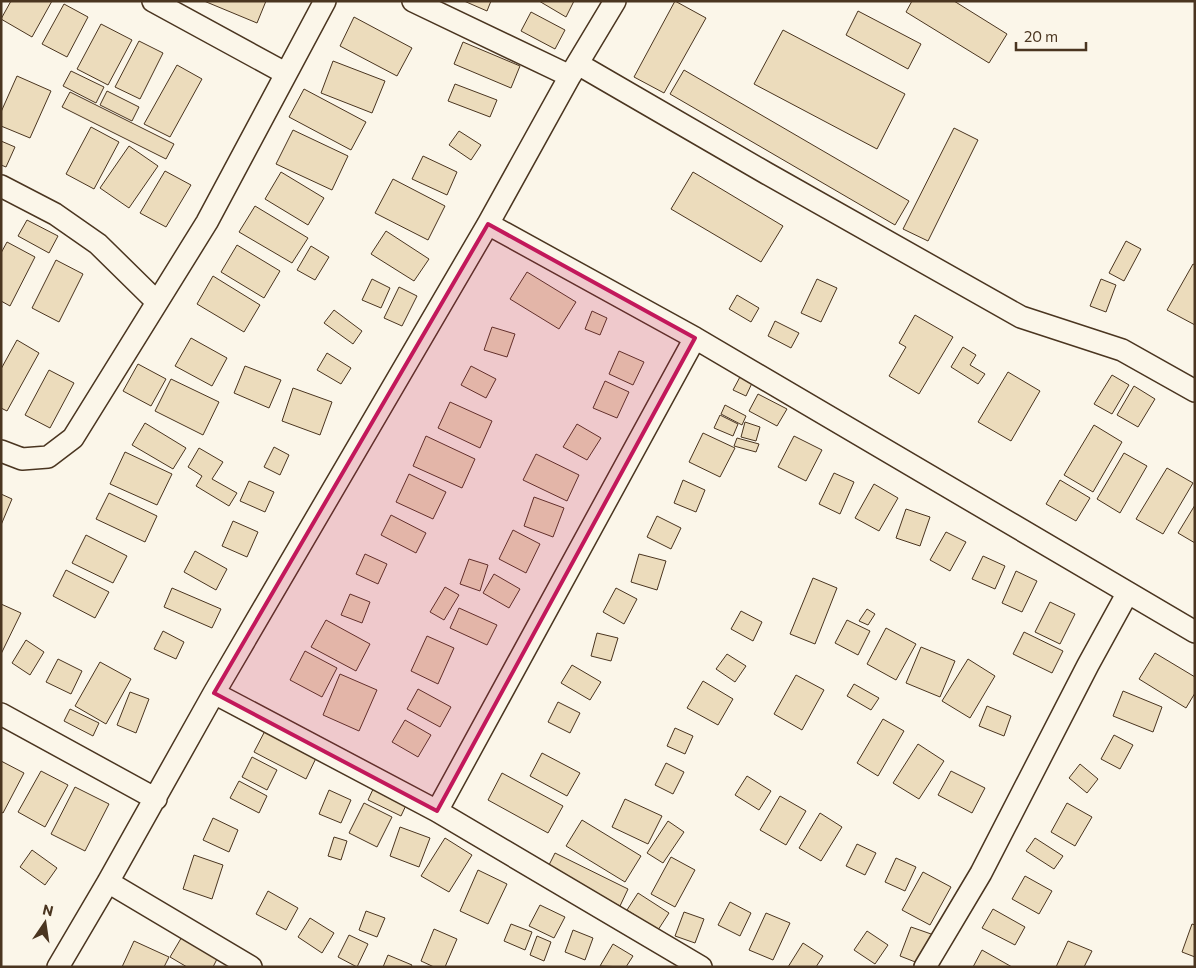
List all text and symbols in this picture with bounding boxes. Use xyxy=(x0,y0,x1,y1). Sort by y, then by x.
scale bar xyxy=(1016,20,1086,52)
text: 20 m xyxy=(1024,27,1058,45)
north arrow xyxy=(20,898,70,948)
text: N xyxy=(41,900,55,919)

